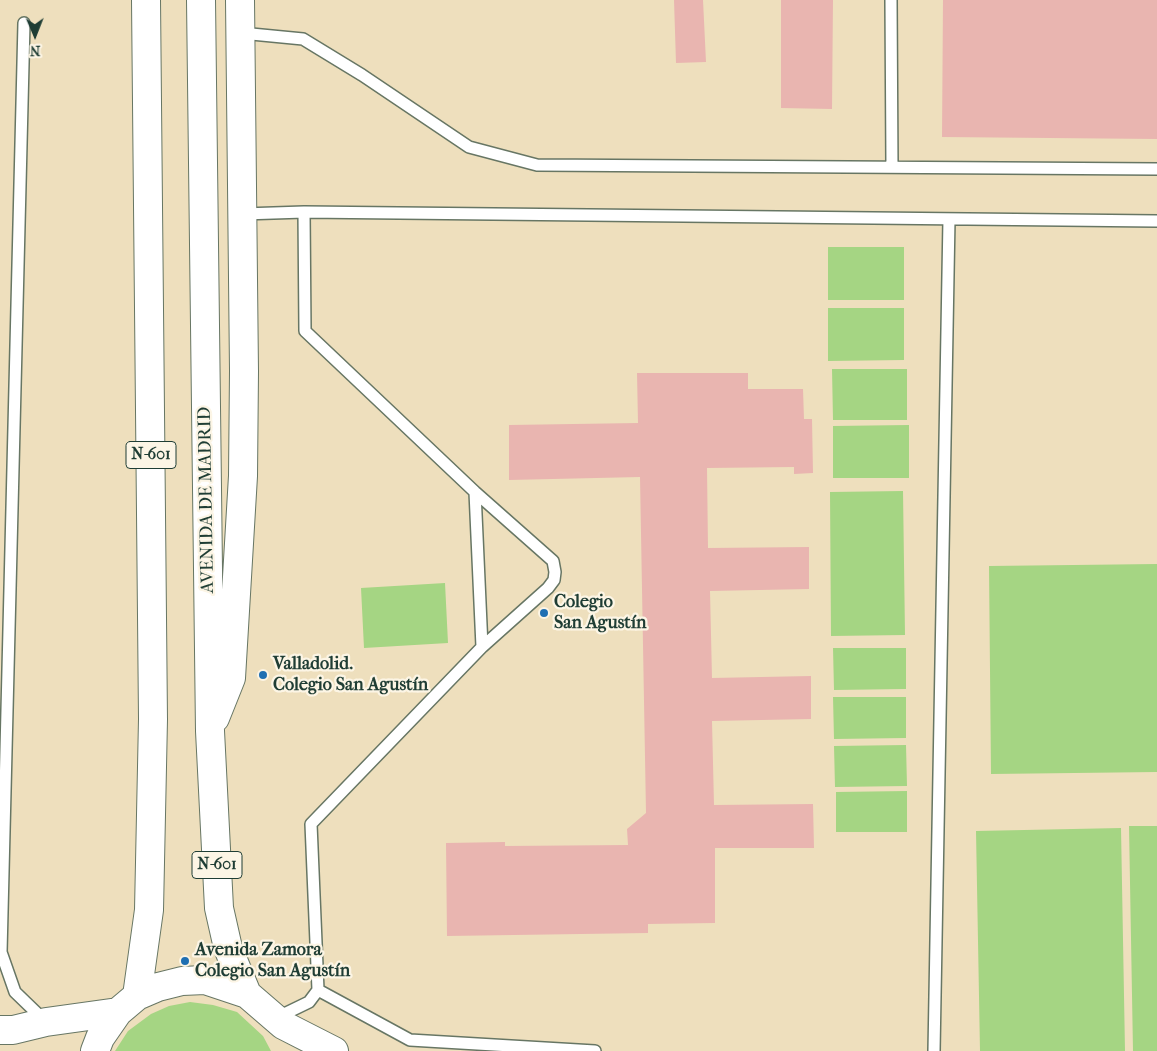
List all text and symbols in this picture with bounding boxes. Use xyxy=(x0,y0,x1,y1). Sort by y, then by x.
north arrow xyxy=(10,10,60,60)
text: N xyxy=(30,42,41,59)
street label: AVENIDA DE MADRID xyxy=(195,406,219,594)
road number: N-601 xyxy=(126,442,176,468)
place label: Colegio San Agustín xyxy=(554,592,647,634)
marker: Colegio San Agustín xyxy=(538,607,550,619)
place label: Valladolid. Colegio San Agustín xyxy=(273,654,428,696)
marker: Valladolid. Colegio San Agustín xyxy=(257,669,269,681)
road number: N-601 xyxy=(192,852,242,878)
place label: Avenida Zamora Colegio San Agustín xyxy=(195,940,350,982)
marker: Avenida Zamora Colegio San Agustín xyxy=(179,955,191,967)

